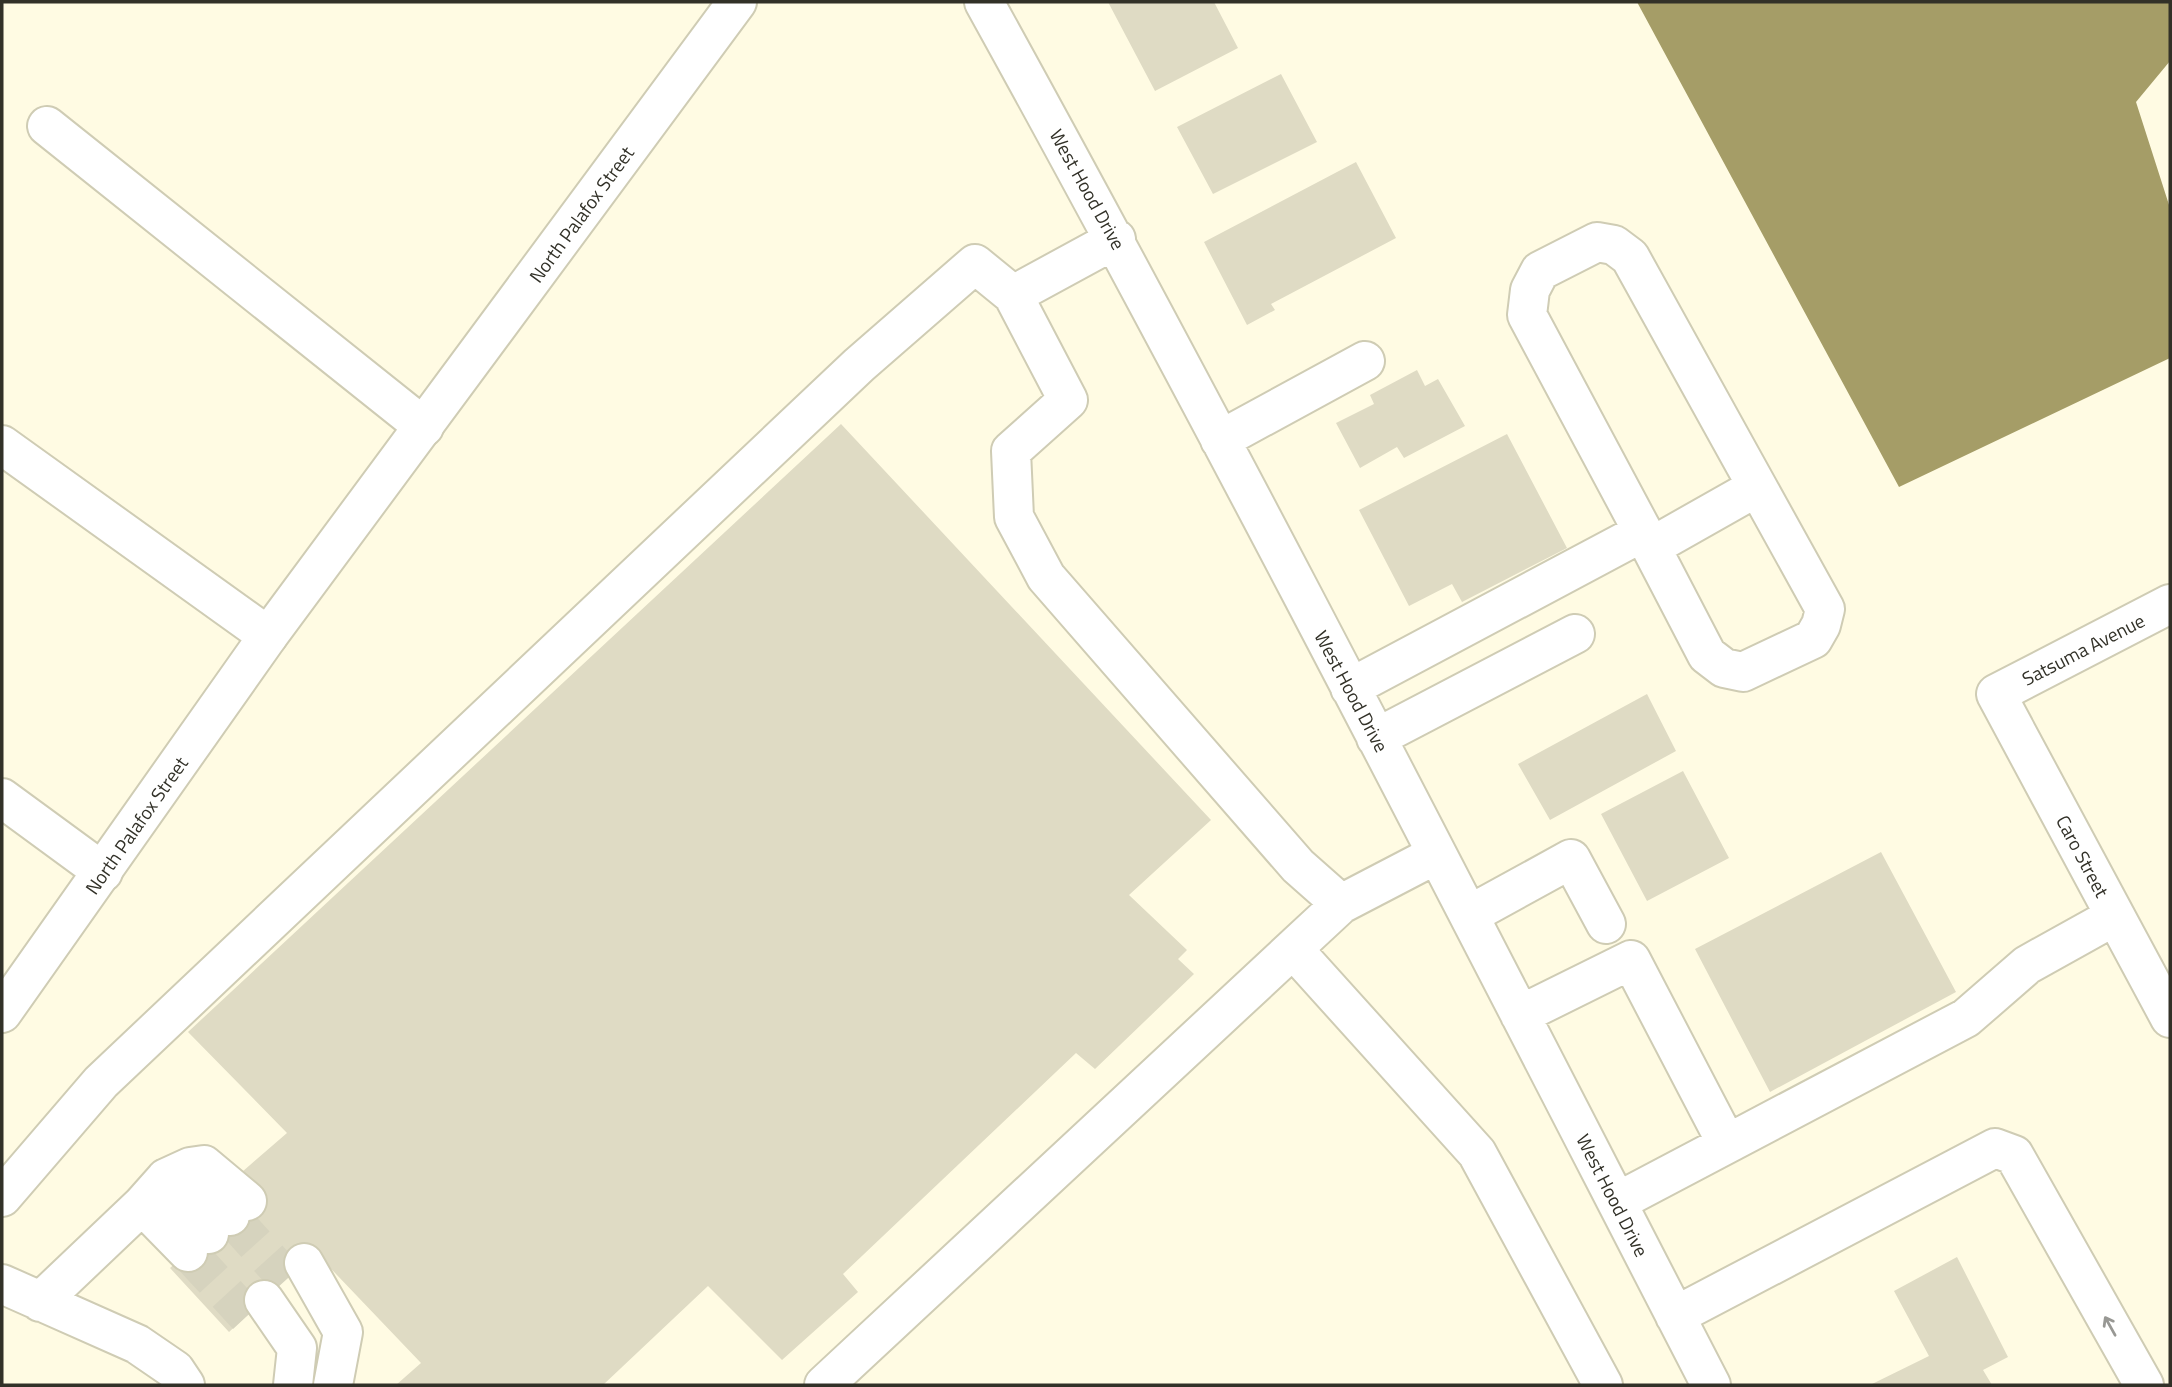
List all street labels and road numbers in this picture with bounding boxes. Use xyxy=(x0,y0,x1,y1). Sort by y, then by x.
street label: West Hood Drive xyxy=(1043,123,1133,255)
street label: North Palafox Street xyxy=(521,139,641,288)
street label: Satsuma Avenue xyxy=(2017,606,2149,692)
street label: West Hood Drive xyxy=(1308,625,1396,757)
street label: North Palafox Street xyxy=(77,750,195,900)
street label: Caro Street xyxy=(2049,810,2117,903)
street label: West Hood Drive xyxy=(1570,1129,1656,1261)

